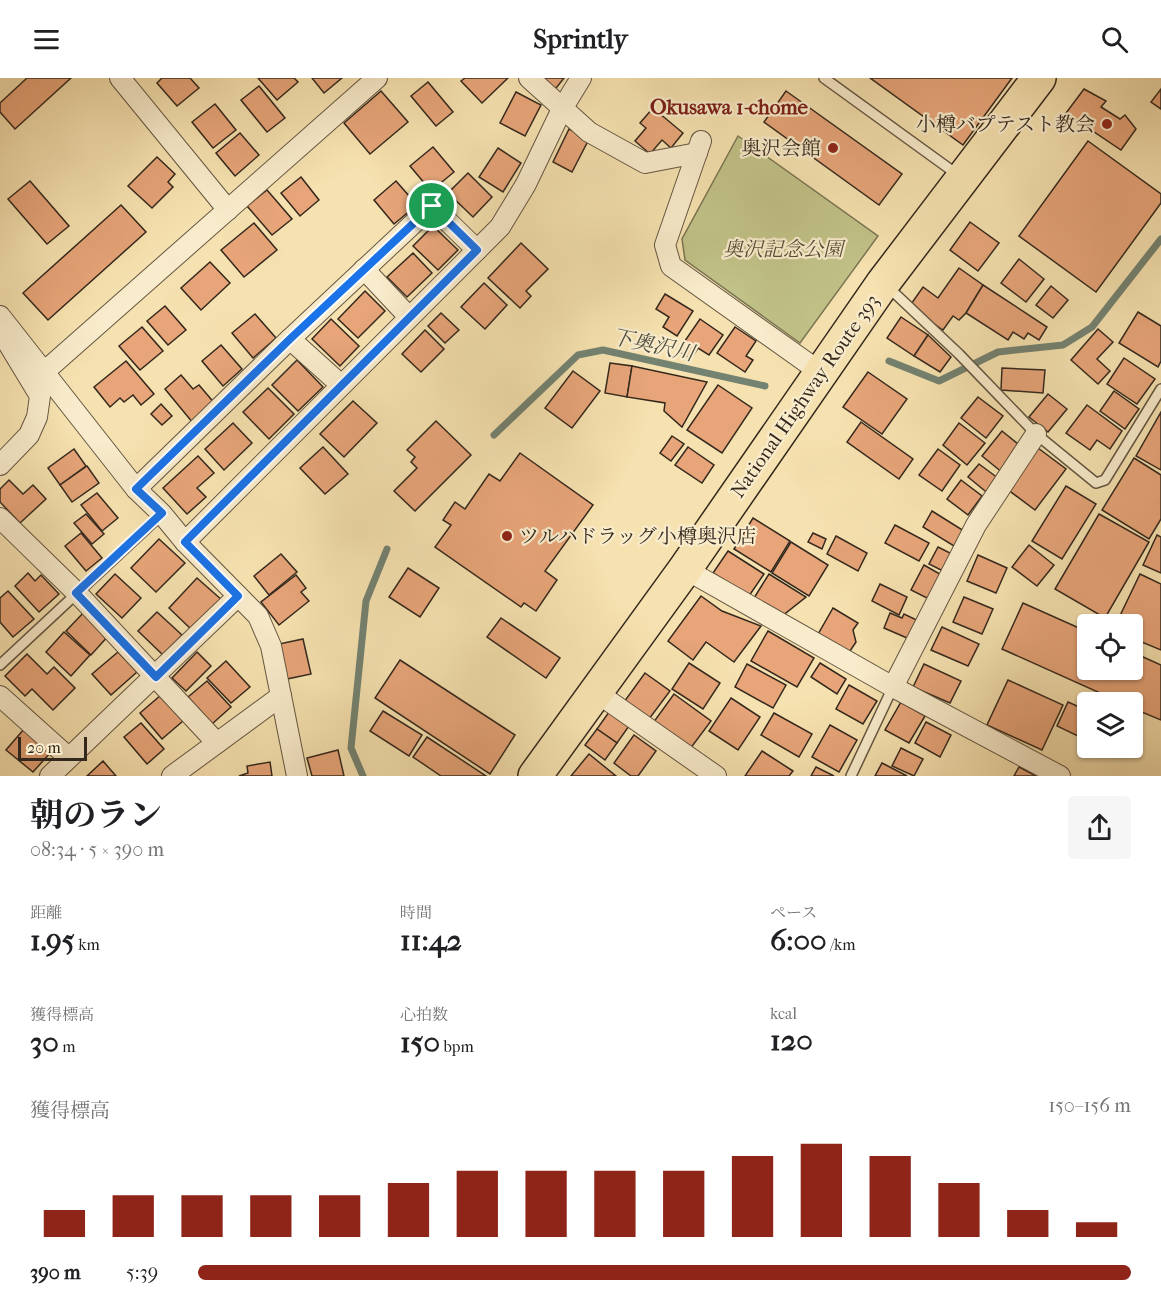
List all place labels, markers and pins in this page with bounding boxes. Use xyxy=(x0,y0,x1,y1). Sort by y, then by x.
place label: 小樽バプテスト教会 xyxy=(916,113,1095,136)
marker: 小樽バプテスト教会 xyxy=(1100,117,1114,131)
place label: 奥沢会館 xyxy=(741,137,821,160)
marker: 奥沢会館 xyxy=(826,141,840,155)
pin xyxy=(406,180,457,231)
place label: ツルハドラッグ小樽奥沢店 xyxy=(519,525,757,548)
marker: ツルハドラッグ小樽奥沢店 xyxy=(500,529,514,543)

